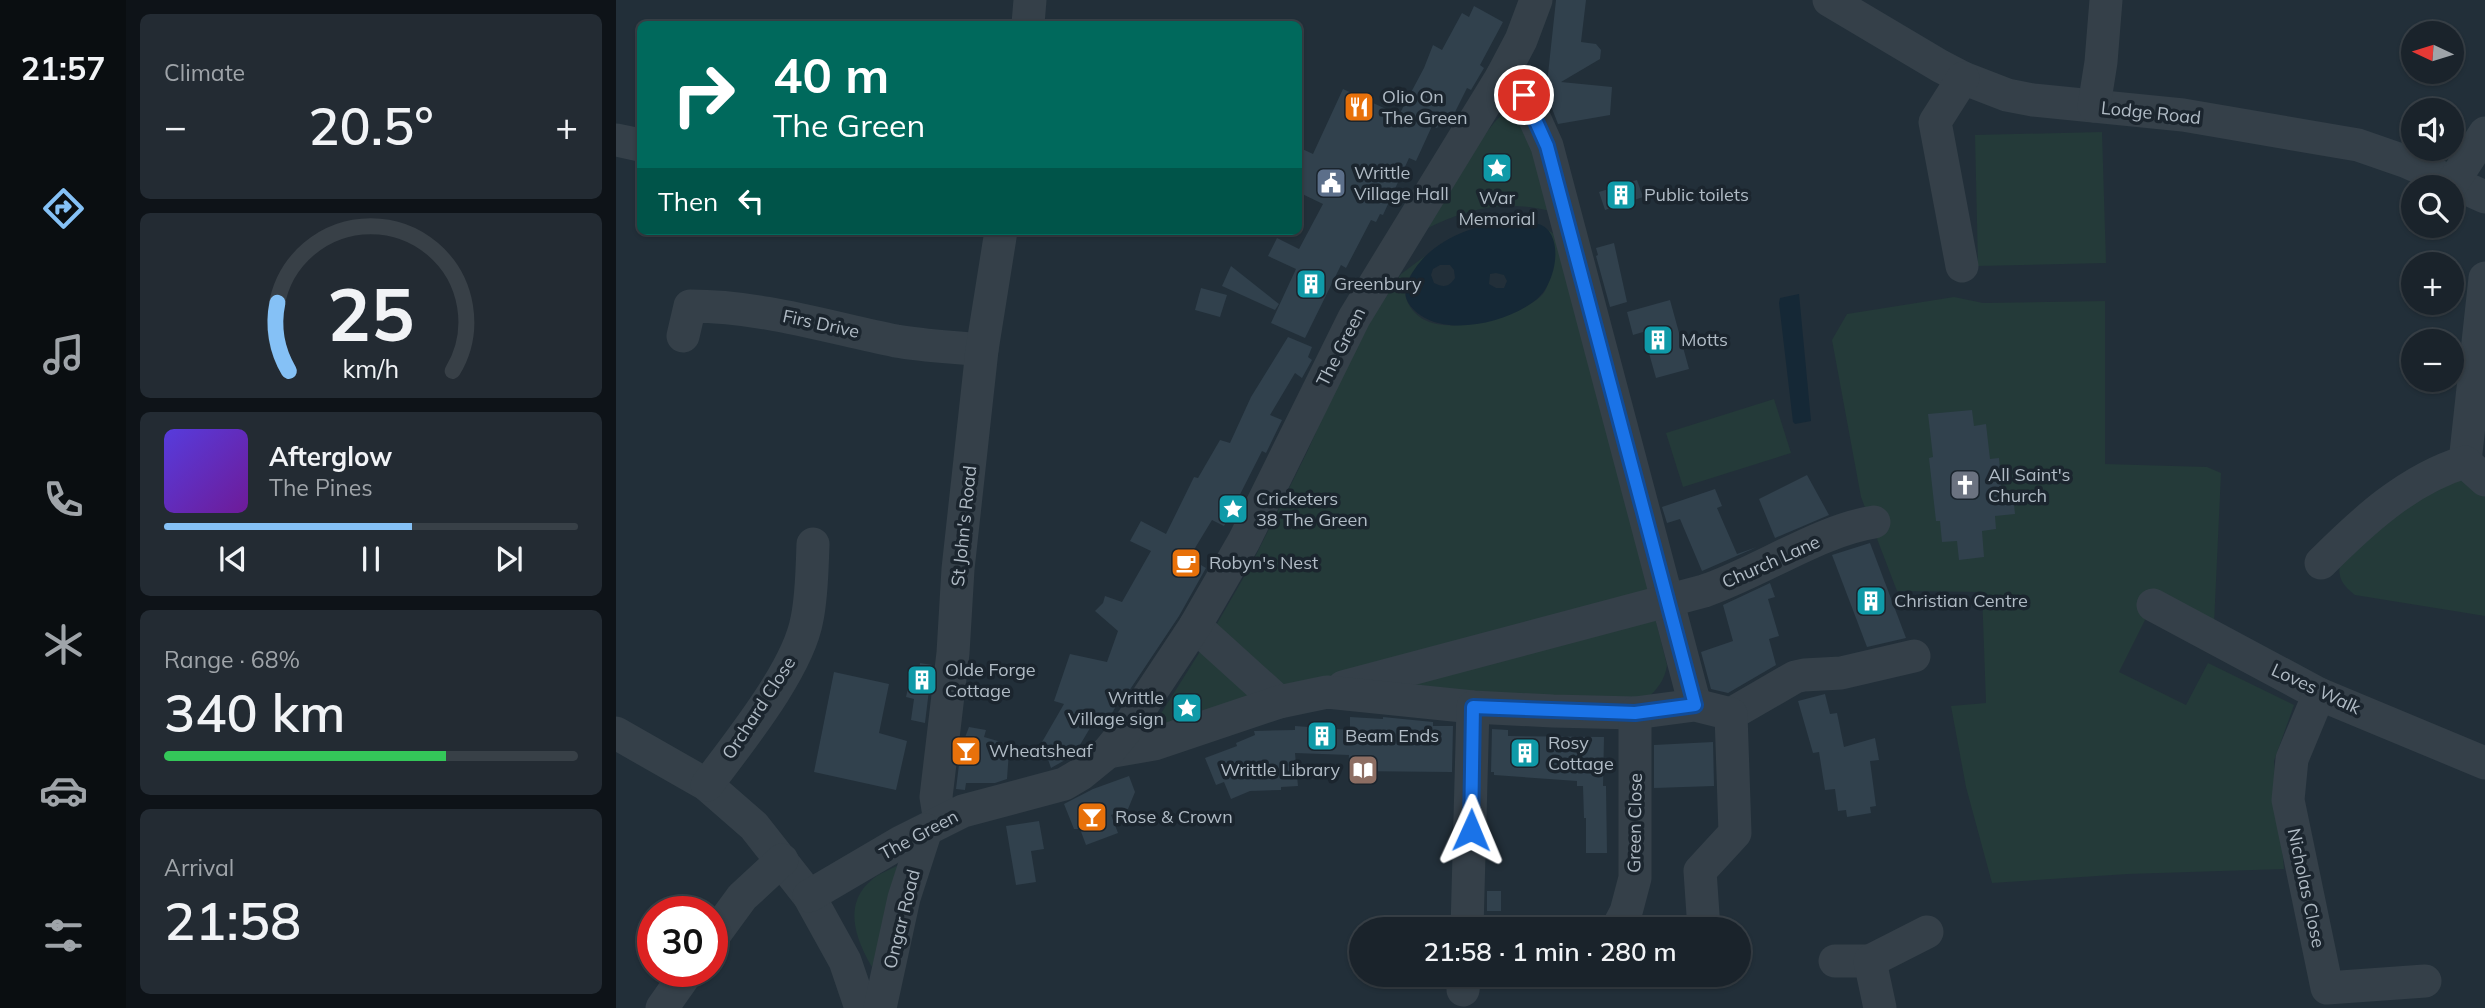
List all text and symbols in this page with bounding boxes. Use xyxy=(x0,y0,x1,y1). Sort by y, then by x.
north arrow xyxy=(2401,21,2464,84)
map controls xyxy=(2401,21,2464,392)
text: 40 m xyxy=(773,44,889,105)
text: 21:57 xyxy=(21,48,105,88)
icon: right xyxy=(658,49,749,140)
text: Climate xyxy=(164,58,245,87)
pin xyxy=(1494,65,1554,125)
icon: arrive xyxy=(1505,76,1543,114)
place label: Olio On The Green xyxy=(1382,85,1468,129)
restaurant icon: Olio On The Green xyxy=(1342,90,1376,124)
text: 20.5° xyxy=(308,93,434,158)
street label: Lodge Road xyxy=(2100,96,2202,129)
button: sound xyxy=(2401,98,2464,161)
text: − xyxy=(164,102,187,150)
text: + xyxy=(555,102,578,150)
text: The Green xyxy=(773,105,925,145)
place icon: War Memorial xyxy=(1480,151,1514,185)
place label: Writtle Village Hall xyxy=(1354,161,1449,205)
public building icon: Writtle Village Hall xyxy=(1314,166,1348,200)
button: search xyxy=(2401,175,2464,238)
building icon: Public toilets xyxy=(1604,178,1638,212)
icon: left xyxy=(732,182,770,220)
place label: Public toilets xyxy=(1644,183,1749,206)
icon: directions xyxy=(39,184,88,233)
text: Then xyxy=(658,185,718,218)
place label: War Memorial xyxy=(1458,186,1536,230)
button: + xyxy=(2401,252,2464,315)
building icon: Greenbury xyxy=(1294,267,1328,301)
text: 25 xyxy=(327,269,415,360)
place label: Greenbury xyxy=(1334,272,1422,295)
street label: The Green xyxy=(1311,303,1370,390)
street label: Firs Drive xyxy=(781,304,862,343)
building icon: Motts xyxy=(1641,323,1675,357)
place label: Motts xyxy=(1681,328,1728,351)
button: − xyxy=(2401,329,2464,392)
icon: music xyxy=(39,330,88,379)
text: km/h xyxy=(343,353,399,384)
text: Afterglow xyxy=(269,440,392,473)
place label: All Saint's Church xyxy=(1988,463,2071,507)
street label: St John's Road xyxy=(946,464,981,587)
church icon: All Saint's Church xyxy=(1948,468,1982,502)
text: The Pines xyxy=(269,473,373,502)
icon: phone xyxy=(39,475,88,524)
place label: Cricketers 38 The Green xyxy=(1256,487,1368,531)
place icon: Cricketers 38 The Green xyxy=(1216,492,1250,526)
street label: Church Lane xyxy=(1718,530,1823,593)
icon: previous xyxy=(214,540,252,578)
icon: pause xyxy=(352,540,390,578)
icon: next xyxy=(490,540,528,578)
cafe icon: Robyn's Nest xyxy=(1169,546,1203,580)
place label: Robyn's Nest xyxy=(1209,551,1318,574)
building icon: Christian Centre xyxy=(1854,584,1888,618)
place label: Christian Centre xyxy=(1894,589,2028,612)
icon: climate xyxy=(39,620,88,669)
text: Range · 68% xyxy=(164,645,300,674)
street label: Orchard Close xyxy=(717,652,800,764)
place label: Olde Forge Cottage xyxy=(945,658,1036,702)
street label: Loves Walk xyxy=(2268,658,2365,720)
building icon: Olde Forge Cottage xyxy=(905,663,939,697)
text: 340 km xyxy=(164,680,345,745)
place label: Writtle Village sign xyxy=(1068,686,1164,730)
place icon: Writtle Village sign xyxy=(1170,691,1204,725)
building icon: Beam Ends xyxy=(1305,719,1339,753)
place label: Beam Ends xyxy=(1345,724,1439,747)
place label: Rosy Cottage xyxy=(1548,731,1614,775)
bar icon: Wheatsheaf xyxy=(949,734,983,768)
building icon: Rosy Cottage xyxy=(1508,736,1542,770)
place label: Wheatsheaf xyxy=(989,739,1094,762)
library icon: Writtle Library xyxy=(1346,753,1380,787)
place label: Writtle Library xyxy=(1220,758,1340,781)
icon: car xyxy=(39,766,88,815)
street label: Green Close xyxy=(1622,773,1647,873)
position arrow xyxy=(1434,793,1508,867)
bar icon: Rose & Crown xyxy=(1075,800,1109,834)
street label: The Green xyxy=(876,804,962,865)
place label: Rose & Crown xyxy=(1115,805,1233,828)
street label: Nicholas Close xyxy=(2283,826,2330,950)
text: Arrival xyxy=(164,853,234,882)
street label: Ongar Road xyxy=(878,867,925,971)
text: 21:58 xyxy=(164,888,301,953)
speed limit sign: 30 xyxy=(637,896,728,987)
icon: filters xyxy=(39,911,88,960)
text: 21:58 · 1 min · 280 m xyxy=(1423,935,1677,968)

